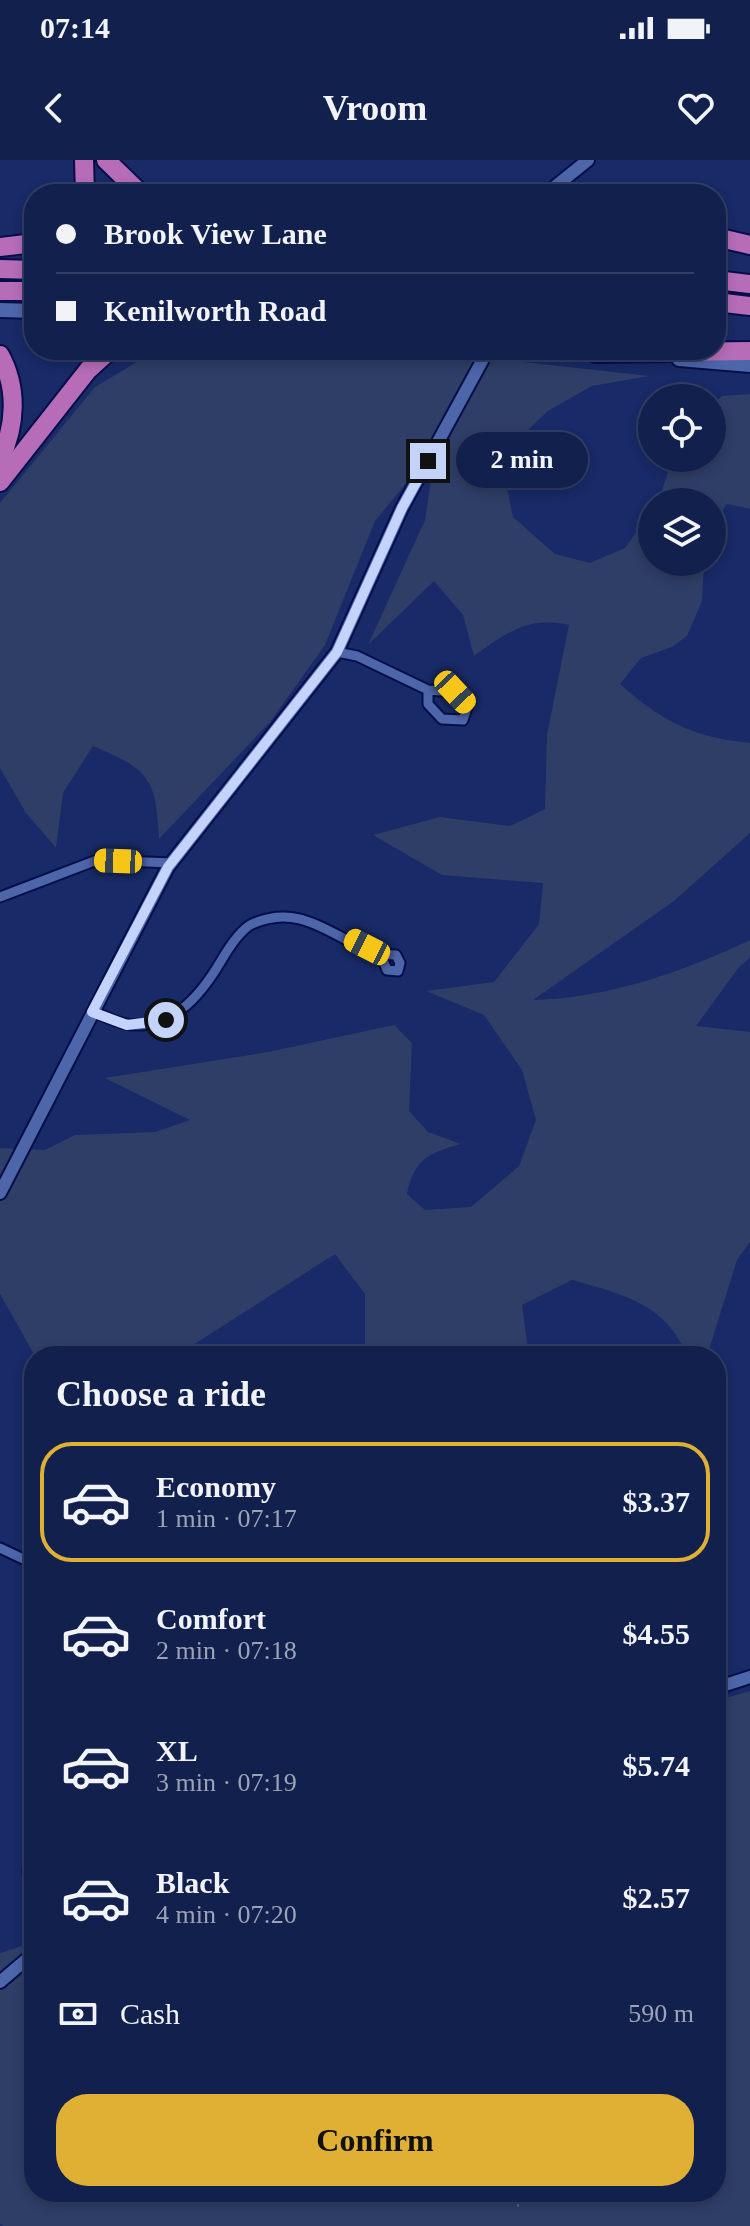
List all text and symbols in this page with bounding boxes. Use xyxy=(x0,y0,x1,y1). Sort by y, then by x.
text: 07:14 xyxy=(40,11,110,44)
icon: back xyxy=(32,86,76,130)
icon: heart xyxy=(674,86,718,130)
text: Vroom xyxy=(323,88,427,128)
text: Brook View Lane xyxy=(104,217,327,250)
text: Kenilworth Road xyxy=(104,294,327,327)
map controls xyxy=(638,384,726,576)
button: locate xyxy=(638,384,726,472)
callout: 2 min xyxy=(456,433,588,489)
route end xyxy=(410,443,446,479)
text: 2 min xyxy=(491,445,553,474)
button: layers xyxy=(638,488,726,576)
car xyxy=(430,666,480,718)
car xyxy=(94,848,142,874)
car xyxy=(340,925,394,969)
route start xyxy=(148,1002,184,1038)
text: Choose a ride xyxy=(56,1374,266,1414)
icon: car xyxy=(60,1466,132,1538)
text: Economy xyxy=(156,1470,276,1503)
text: $3.37 xyxy=(623,1485,690,1518)
text: 1 min · 07:17 xyxy=(156,1504,297,1533)
icon: car xyxy=(60,1598,132,1670)
text: Comfort xyxy=(156,1602,266,1635)
text: $4.55 xyxy=(623,1617,690,1650)
text: 2 min · 07:18 xyxy=(156,1636,297,1665)
icon: car xyxy=(60,1730,132,1802)
text: XL xyxy=(156,1734,198,1767)
text: $5.74 xyxy=(623,1749,690,1782)
text: 3 min · 07:19 xyxy=(156,1768,297,1797)
icon: car xyxy=(60,1862,132,1934)
text: Black xyxy=(156,1866,229,1899)
text: $2.57 xyxy=(623,1881,690,1914)
text: 4 min · 07:20 xyxy=(156,1900,297,1929)
icon: cash xyxy=(56,1992,100,2036)
text: Cash xyxy=(120,1997,180,2030)
text: 590 m xyxy=(628,1999,694,2028)
button: Confirm xyxy=(56,2094,694,2186)

